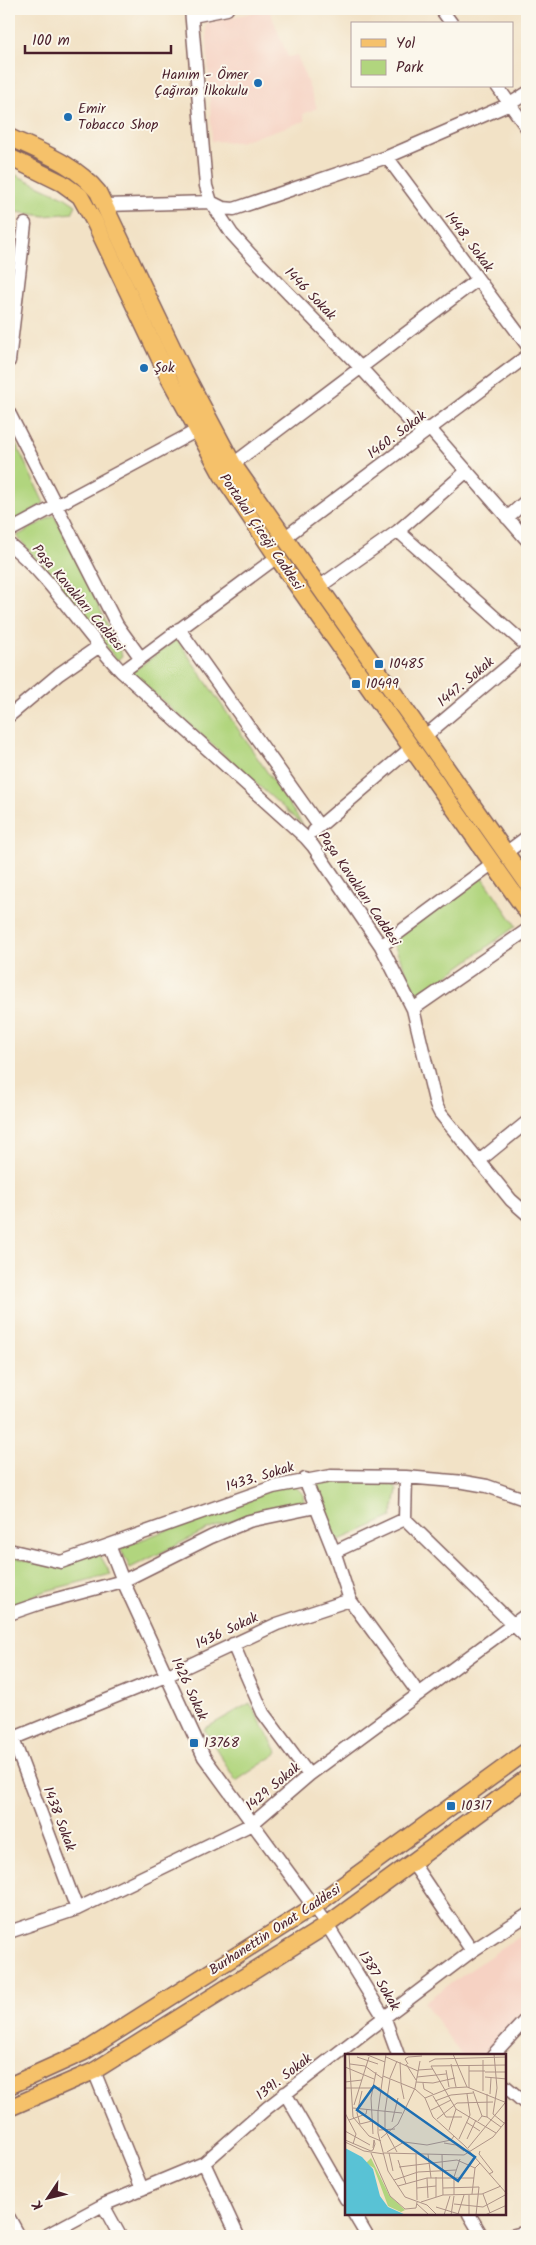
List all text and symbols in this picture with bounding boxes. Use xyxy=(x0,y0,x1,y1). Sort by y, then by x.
scale bar xyxy=(25,22,171,54)
legend xyxy=(351,22,514,88)
text: 100 m xyxy=(32,29,70,53)
text: Yol xyxy=(396,32,415,56)
text: Park xyxy=(396,56,424,80)
place label: Hanım - Ömer Çağıran İlkokulu xyxy=(154,64,249,102)
marker: Hanım - Ömer Çağıran İlkokulu xyxy=(252,77,264,89)
place label: Emir Tobacco Shop xyxy=(78,98,158,136)
marker: Emir Tobacco Shop xyxy=(62,111,74,123)
street label: 1448. Sokak xyxy=(439,207,499,277)
street label: 1446 Sokak xyxy=(279,262,341,326)
place label: Şok xyxy=(154,357,175,379)
marker: Şok xyxy=(138,362,150,374)
street label: 1460. Sokak xyxy=(363,405,432,465)
street label: Portakal Çiceği Caddesi xyxy=(214,469,309,596)
street label: Paşa Kavakları Caddesi xyxy=(26,539,130,657)
street label: 1447. Sokak xyxy=(433,651,500,713)
place label: 10485 xyxy=(389,653,426,675)
marker: 10485 xyxy=(373,658,385,670)
place label: 10499 xyxy=(366,673,399,695)
marker: 10499 xyxy=(350,678,362,690)
street label: Paşa Kavakları Caddesi xyxy=(312,827,406,951)
street label: 1433. Sokak xyxy=(223,1456,297,1498)
street label: 1436 Sokak xyxy=(192,1607,262,1655)
street label: 1426 Sokak xyxy=(165,1654,213,1724)
place label: 13768 xyxy=(204,1732,240,1754)
marker: 13768 xyxy=(188,1737,200,1749)
street label: 1429 Sokak xyxy=(241,1757,306,1817)
street label: 1438 Sokak xyxy=(37,1783,82,1855)
place label: 10317 xyxy=(461,1795,492,1817)
marker: 10317 xyxy=(445,1800,457,1812)
street label: Burhanettin Onat Caddesi xyxy=(205,1879,346,1981)
street label: 1387 Sokak xyxy=(352,1947,406,2015)
street label: 1391. Sokak xyxy=(251,2048,317,2106)
inset map xyxy=(345,2054,506,2215)
north arrow xyxy=(22,2172,72,2222)
text: K xyxy=(26,2195,50,2215)

